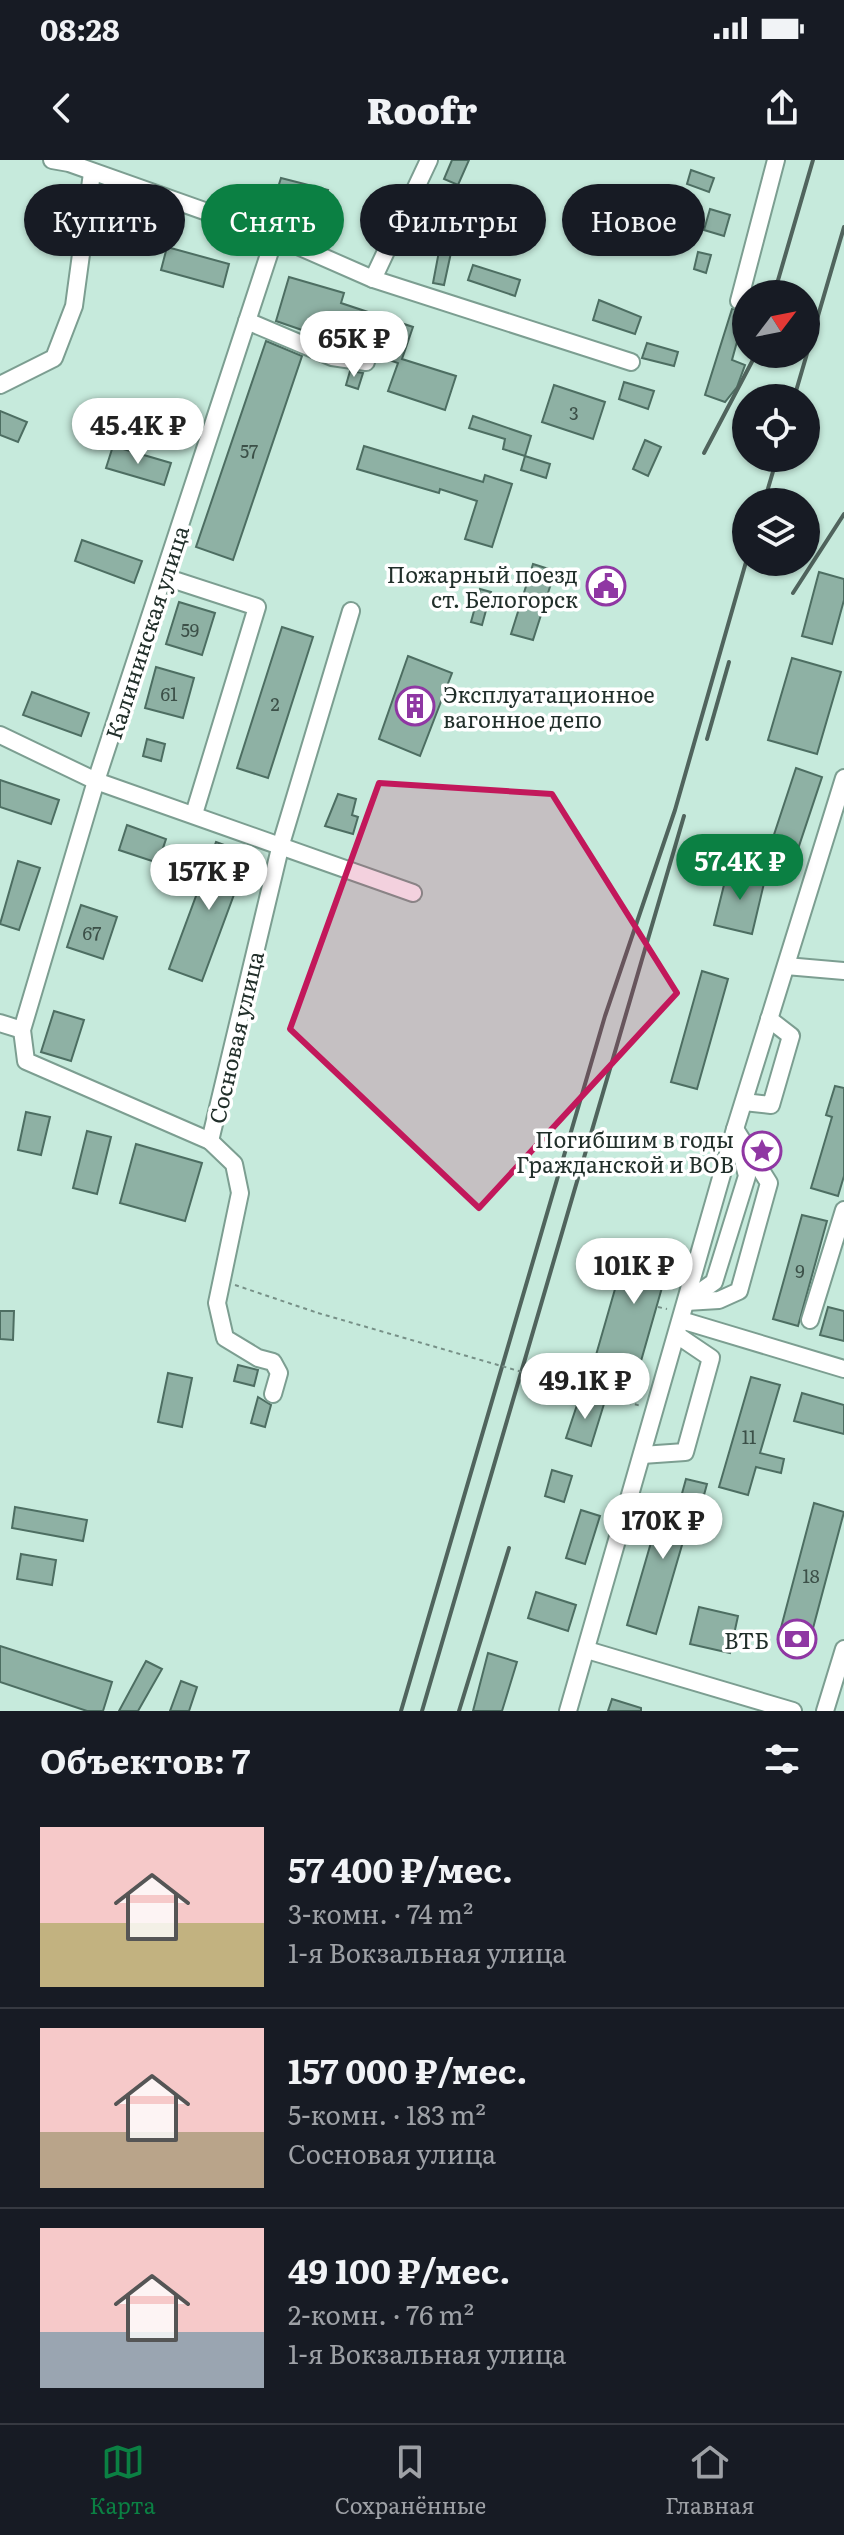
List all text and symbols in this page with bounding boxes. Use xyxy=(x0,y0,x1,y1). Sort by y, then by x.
text: 08:28 xyxy=(40,6,120,50)
text: Roofr xyxy=(367,82,477,135)
icon: back xyxy=(40,86,84,130)
icon: share xyxy=(760,86,804,130)
chip: Купить xyxy=(24,184,185,256)
chip: Снять xyxy=(201,184,344,256)
chip: Фильтры xyxy=(360,184,546,256)
chip: Новое xyxy=(562,184,705,256)
north arrow xyxy=(732,280,820,368)
map controls xyxy=(732,280,820,576)
pin: 65K ₽ xyxy=(298,311,410,379)
text: 65K ₽ xyxy=(318,317,390,356)
button: locate xyxy=(732,384,820,472)
pin: 45.4K ₽ xyxy=(64,398,212,466)
house number: 3 xyxy=(569,399,579,426)
text: 45.4K ₽ xyxy=(90,404,186,443)
house number: 57 xyxy=(240,437,258,464)
button: layers xyxy=(732,488,820,576)
street label: Калининская улица xyxy=(96,521,196,743)
place label: Пожарный поезд ст. Белогорск xyxy=(387,557,578,615)
public building icon: Пожарный поезд ст. Белогорск xyxy=(585,565,627,607)
house number: 59 xyxy=(181,616,199,643)
place label: Эксплуатационное вагонное депо xyxy=(443,677,655,735)
house number: 61 xyxy=(161,680,178,707)
building icon: Эксплуатационное вагонное депо xyxy=(394,685,436,727)
house number: 2 xyxy=(270,690,280,717)
pin: 57.4K ₽ xyxy=(666,834,814,902)
text: 57.4K ₽ xyxy=(694,840,786,879)
pin: 157K ₽ xyxy=(144,844,274,912)
text: 157K ₽ xyxy=(168,850,250,889)
house number: 67 xyxy=(83,919,101,946)
street label: Сосновая улица xyxy=(199,947,271,1126)
place label: Погибшим в годы Гражданской и ВОВ xyxy=(516,1122,734,1180)
place icon: Погибшим в годы Гражданской и ВОВ xyxy=(741,1130,783,1172)
pin: 101K ₽ xyxy=(569,1238,699,1306)
text: 101K ₽ xyxy=(594,1244,674,1283)
house number: 9 xyxy=(795,1257,805,1284)
pin: 49.1K ₽ xyxy=(511,1353,659,1421)
text: 49.1K ₽ xyxy=(539,1359,631,1398)
house number: 11 xyxy=(742,1423,756,1450)
pin: 170K ₽ xyxy=(598,1493,728,1561)
text: 170K ₽ xyxy=(621,1499,705,1538)
house number: 18 xyxy=(802,1562,820,1589)
bank icon: ВТБ xyxy=(776,1618,818,1660)
place label: ВТБ xyxy=(724,1623,769,1656)
text: Объектов: 7 xyxy=(40,1734,250,1784)
icon: filters xyxy=(760,1737,804,1781)
text: 57 400 ₽/мес. xyxy=(288,1843,513,1893)
icon: home xyxy=(104,1859,200,1955)
text: 3-комн. · 74 m² xyxy=(288,1893,473,1932)
text: 1-я Вокзальная улица xyxy=(288,1932,566,1971)
text: 157 000 ₽/мес. xyxy=(288,2044,528,2094)
icon: home xyxy=(104,2060,200,2156)
text: 5-комн. · 183 m² xyxy=(288,2094,486,2133)
text: Сосновая улица xyxy=(288,2133,496,2172)
text: 49 100 ₽/мес. xyxy=(288,2244,510,2294)
icon: home xyxy=(104,2260,200,2356)
text: 2-комн. · 76 m² xyxy=(288,2294,474,2333)
text: 1-я Вокзальная улица xyxy=(288,2333,566,2372)
tab: Карта xyxy=(90,2440,156,2521)
tab: Сохранённые xyxy=(335,2440,486,2521)
tab: Главная xyxy=(665,2440,754,2521)

